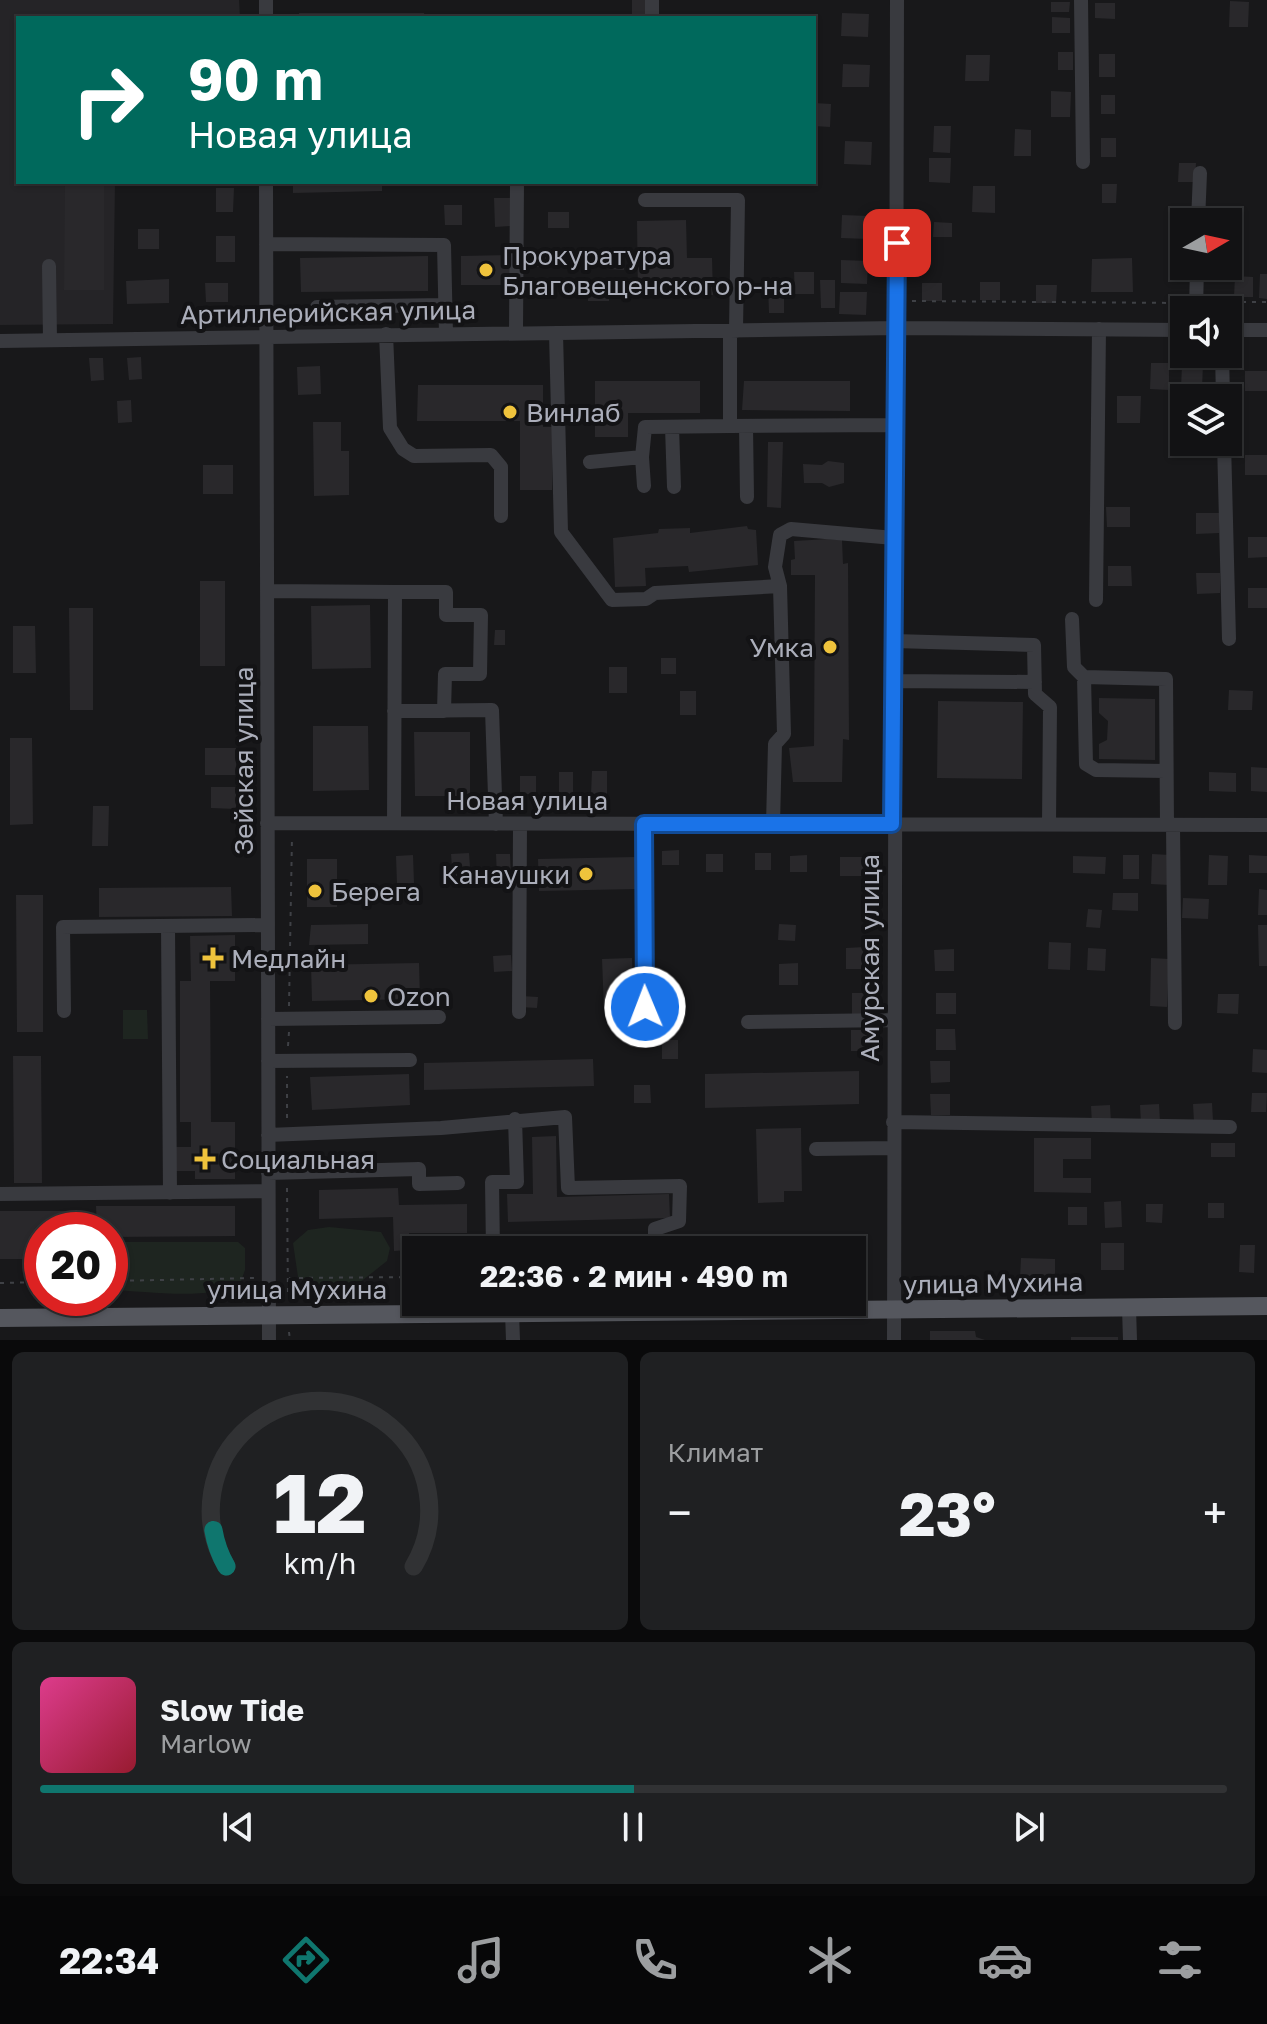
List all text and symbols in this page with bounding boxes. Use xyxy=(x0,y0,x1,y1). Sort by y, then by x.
text: 90 m xyxy=(188,45,323,112)
icon: right xyxy=(56,48,160,152)
text: Новая улица xyxy=(188,113,413,156)
north arrow xyxy=(1170,208,1242,280)
map controls xyxy=(1170,208,1242,456)
pin xyxy=(863,209,931,277)
icon: arrive xyxy=(875,221,919,265)
place label: Прокуратура Благовещенского р-на xyxy=(502,240,793,301)
marker: Прокуратура Благовещенского р-на xyxy=(477,261,495,279)
street label: Артиллерийская улица xyxy=(180,294,476,330)
button: sound xyxy=(1170,296,1242,368)
button: layers xyxy=(1170,384,1242,456)
place label: Винлаб xyxy=(526,397,621,428)
marker: Винлаб xyxy=(501,403,519,421)
place label: Умка xyxy=(750,632,814,663)
marker: Умка xyxy=(821,638,839,656)
street label: Зейская улица xyxy=(228,667,259,855)
street label: Новая улица xyxy=(446,785,608,816)
street label: Амурская улица xyxy=(854,854,885,1062)
place label: Канаушки xyxy=(441,859,570,890)
marker: Канаушки xyxy=(577,865,595,883)
place label: Берега xyxy=(331,876,421,907)
marker: Берега xyxy=(306,882,324,900)
place label: Медлайн xyxy=(231,943,346,974)
marker: Медлайн xyxy=(202,947,224,969)
position arrow xyxy=(603,965,687,1049)
place label: Ozon xyxy=(387,981,451,1012)
marker: Ozon xyxy=(362,987,380,1005)
place label: Социальная xyxy=(221,1144,375,1175)
marker: Социальная xyxy=(196,1150,214,1168)
speed limit sign: 20 xyxy=(24,1212,128,1316)
text: 22:36 · 2 мин · 490 m xyxy=(480,1258,788,1294)
street label: улица Мухина xyxy=(902,1266,1084,1300)
street label: улица Мухина xyxy=(207,1274,387,1305)
text: Климат xyxy=(668,1437,763,1468)
text: 12 xyxy=(273,1451,367,1551)
text: 23° xyxy=(899,1477,996,1549)
text: − xyxy=(668,1486,692,1539)
text: + xyxy=(1203,1486,1227,1539)
text: km/h xyxy=(283,1546,356,1580)
text: Slow Tide xyxy=(160,1692,304,1728)
text: Marlow xyxy=(160,1728,252,1759)
icon: previous xyxy=(216,1805,260,1849)
icon: pause xyxy=(611,1805,655,1849)
icon: next xyxy=(1007,1805,1051,1849)
icon: directions xyxy=(278,1932,334,1988)
icon: music xyxy=(453,1932,509,1988)
icon: phone xyxy=(627,1932,683,1988)
icon: climate xyxy=(802,1932,858,1988)
icon: car xyxy=(977,1932,1033,1988)
icon: filters xyxy=(1152,1932,1208,1988)
text: 22:34 xyxy=(59,1939,159,1982)

